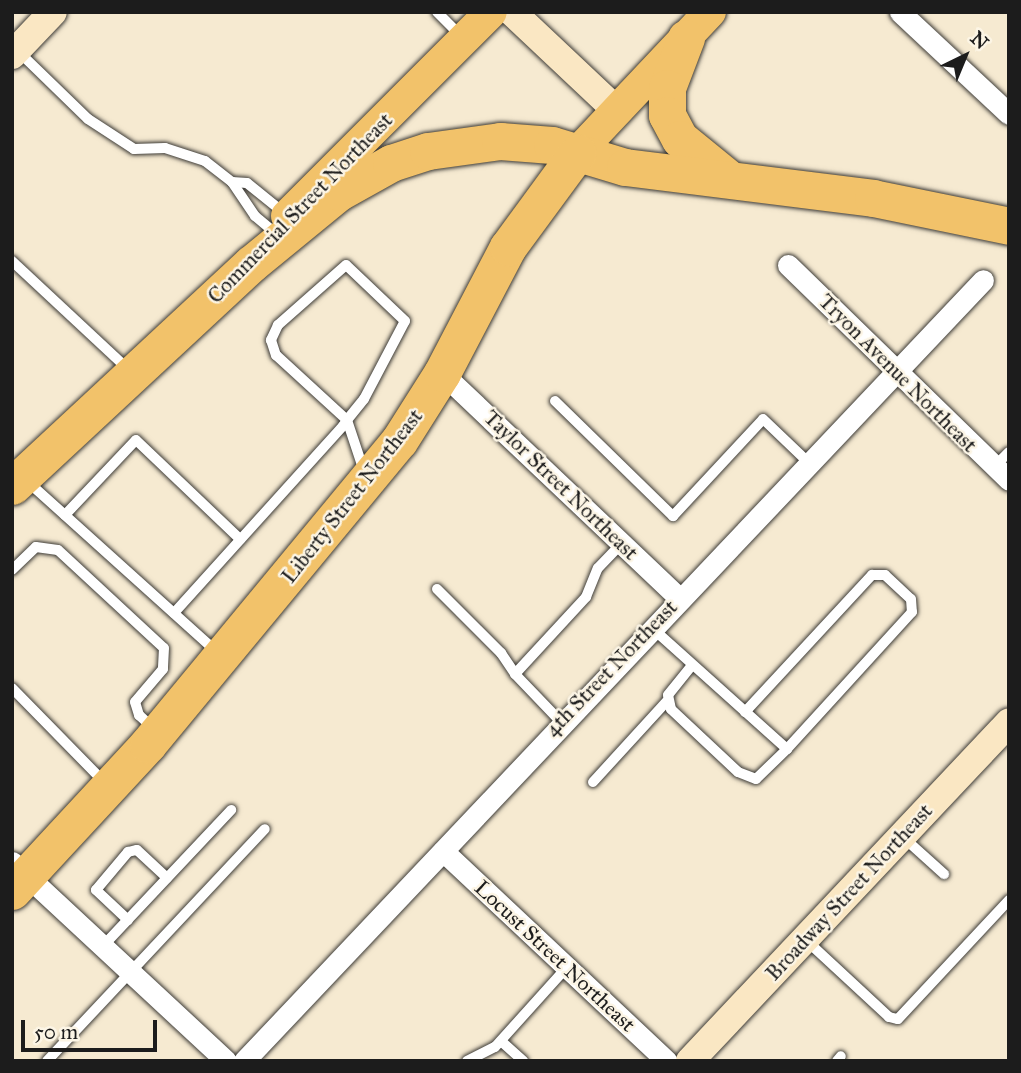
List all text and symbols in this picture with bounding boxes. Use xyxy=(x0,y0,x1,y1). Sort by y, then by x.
north arrow xyxy=(930,21,1000,91)
text: N xyxy=(966,26,993,54)
street label: Commercial Street Northeast xyxy=(202,108,398,308)
street label: Tryon Avenue Northeast xyxy=(814,289,982,457)
street label: Liberty Street Northeast xyxy=(276,404,428,588)
street label: Taylor Street Northeast xyxy=(479,405,643,565)
street label: 4th Street Northeast xyxy=(539,595,683,741)
street label: Broadway Street Northeast xyxy=(760,798,938,986)
street label: Locust Street Northeast xyxy=(469,875,641,1037)
scale bar xyxy=(24,1006,161,1050)
text: 50 m xyxy=(34,1019,78,1045)

